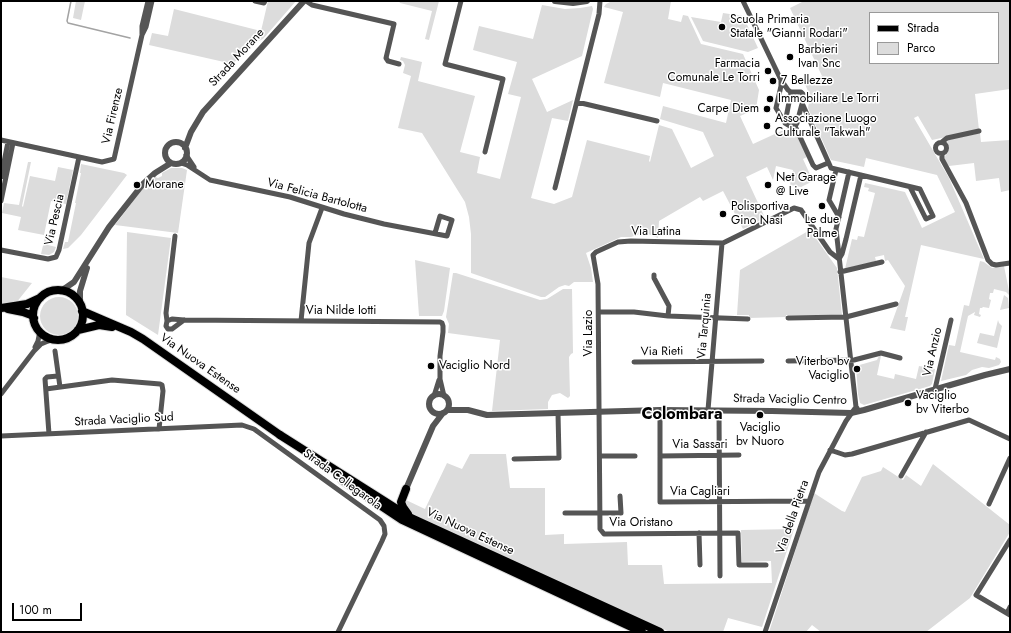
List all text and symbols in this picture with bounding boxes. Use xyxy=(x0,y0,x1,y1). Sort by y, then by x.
legend xyxy=(869,12,999,64)
place label: Scuola Primaria Statale "Gianni Rodari" xyxy=(730,13,848,41)
text: Strada xyxy=(907,19,939,37)
marker: Scuola Primaria Statale "Gianni Rodari" xyxy=(717,22,727,32)
street label: Strada Morane xyxy=(206,26,268,90)
text: Parco xyxy=(907,39,935,57)
place label: Barbieri Ivan Snc xyxy=(798,43,841,71)
marker: Barbieri Ivan Snc xyxy=(785,52,795,62)
place label: Farmacia Comunale Le Torri xyxy=(667,57,760,85)
marker: Farmacia Comunale Le Torri xyxy=(763,66,773,76)
place label: 7 Bellezze xyxy=(781,74,833,88)
marker: 7 Bellezze xyxy=(768,76,778,86)
street label: Via Firenze xyxy=(100,86,126,146)
place label: Immobiliare Le Torri xyxy=(778,92,879,106)
marker: Immobiliare Le Torri xyxy=(765,94,775,104)
place label: Carpe Diem xyxy=(697,102,759,116)
marker: Carpe Diem xyxy=(762,104,772,114)
place label: Associazione Luogo Culturale "Takwah" xyxy=(775,112,876,140)
marker: Associazione Luogo Culturale "Takwah" xyxy=(762,121,772,131)
place label: Net Garage @ Live xyxy=(776,171,836,199)
street label: Via Felicia Bartolotta xyxy=(265,176,369,216)
place label: Morane xyxy=(145,178,184,192)
marker: Morane xyxy=(132,180,142,190)
marker: Net Garage @ Live xyxy=(763,180,773,190)
street label: Via Pescia xyxy=(42,193,68,247)
place label: Polisportiva Gino Nasi xyxy=(731,200,789,228)
marker: Le due Palme xyxy=(817,201,827,211)
marker: Polisportiva Gino Nasi xyxy=(718,209,728,219)
place label: Le due Palme xyxy=(805,213,839,241)
street label: Via Latina xyxy=(631,225,681,239)
street label: Via Tarquinia xyxy=(695,293,715,359)
street label: Via Nilde Iotti xyxy=(306,304,376,318)
street label: Via Lazio xyxy=(582,310,596,356)
street label: Via Anzio xyxy=(920,326,946,378)
street label: Via Nuova Estense xyxy=(157,331,243,397)
street label: Via Rieti xyxy=(641,344,683,360)
place label: Viterbo bv Vaciglio xyxy=(796,355,849,383)
place label: Vaciglio Nord xyxy=(439,359,510,373)
marker: Vaciglio Nord xyxy=(426,361,436,371)
marker: Viterbo bv Vaciglio xyxy=(852,364,862,374)
place label: Vaciglio bv Viterbo xyxy=(916,389,969,417)
street label: Strada Vaciglio Centro xyxy=(733,392,847,408)
marker: Vaciglio bv Viterbo xyxy=(903,398,913,408)
district label: Colombara xyxy=(641,405,723,425)
street label: Strada Vaciglio Sud xyxy=(74,410,174,430)
marker: Vaciglio bv Nuoro xyxy=(755,410,765,420)
place label: Vaciglio bv Nuoro xyxy=(736,421,784,449)
street label: Via Sassari xyxy=(672,438,728,452)
street label: Strada Collegarola xyxy=(300,447,384,513)
street label: Via della Pietra xyxy=(774,478,812,556)
street label: Via Cagliari xyxy=(670,485,730,499)
street label: Via Nuova Estense xyxy=(424,505,516,559)
street label: Via Oristano xyxy=(609,516,673,530)
scale bar xyxy=(14,595,84,621)
text: 100 m xyxy=(19,601,52,619)

